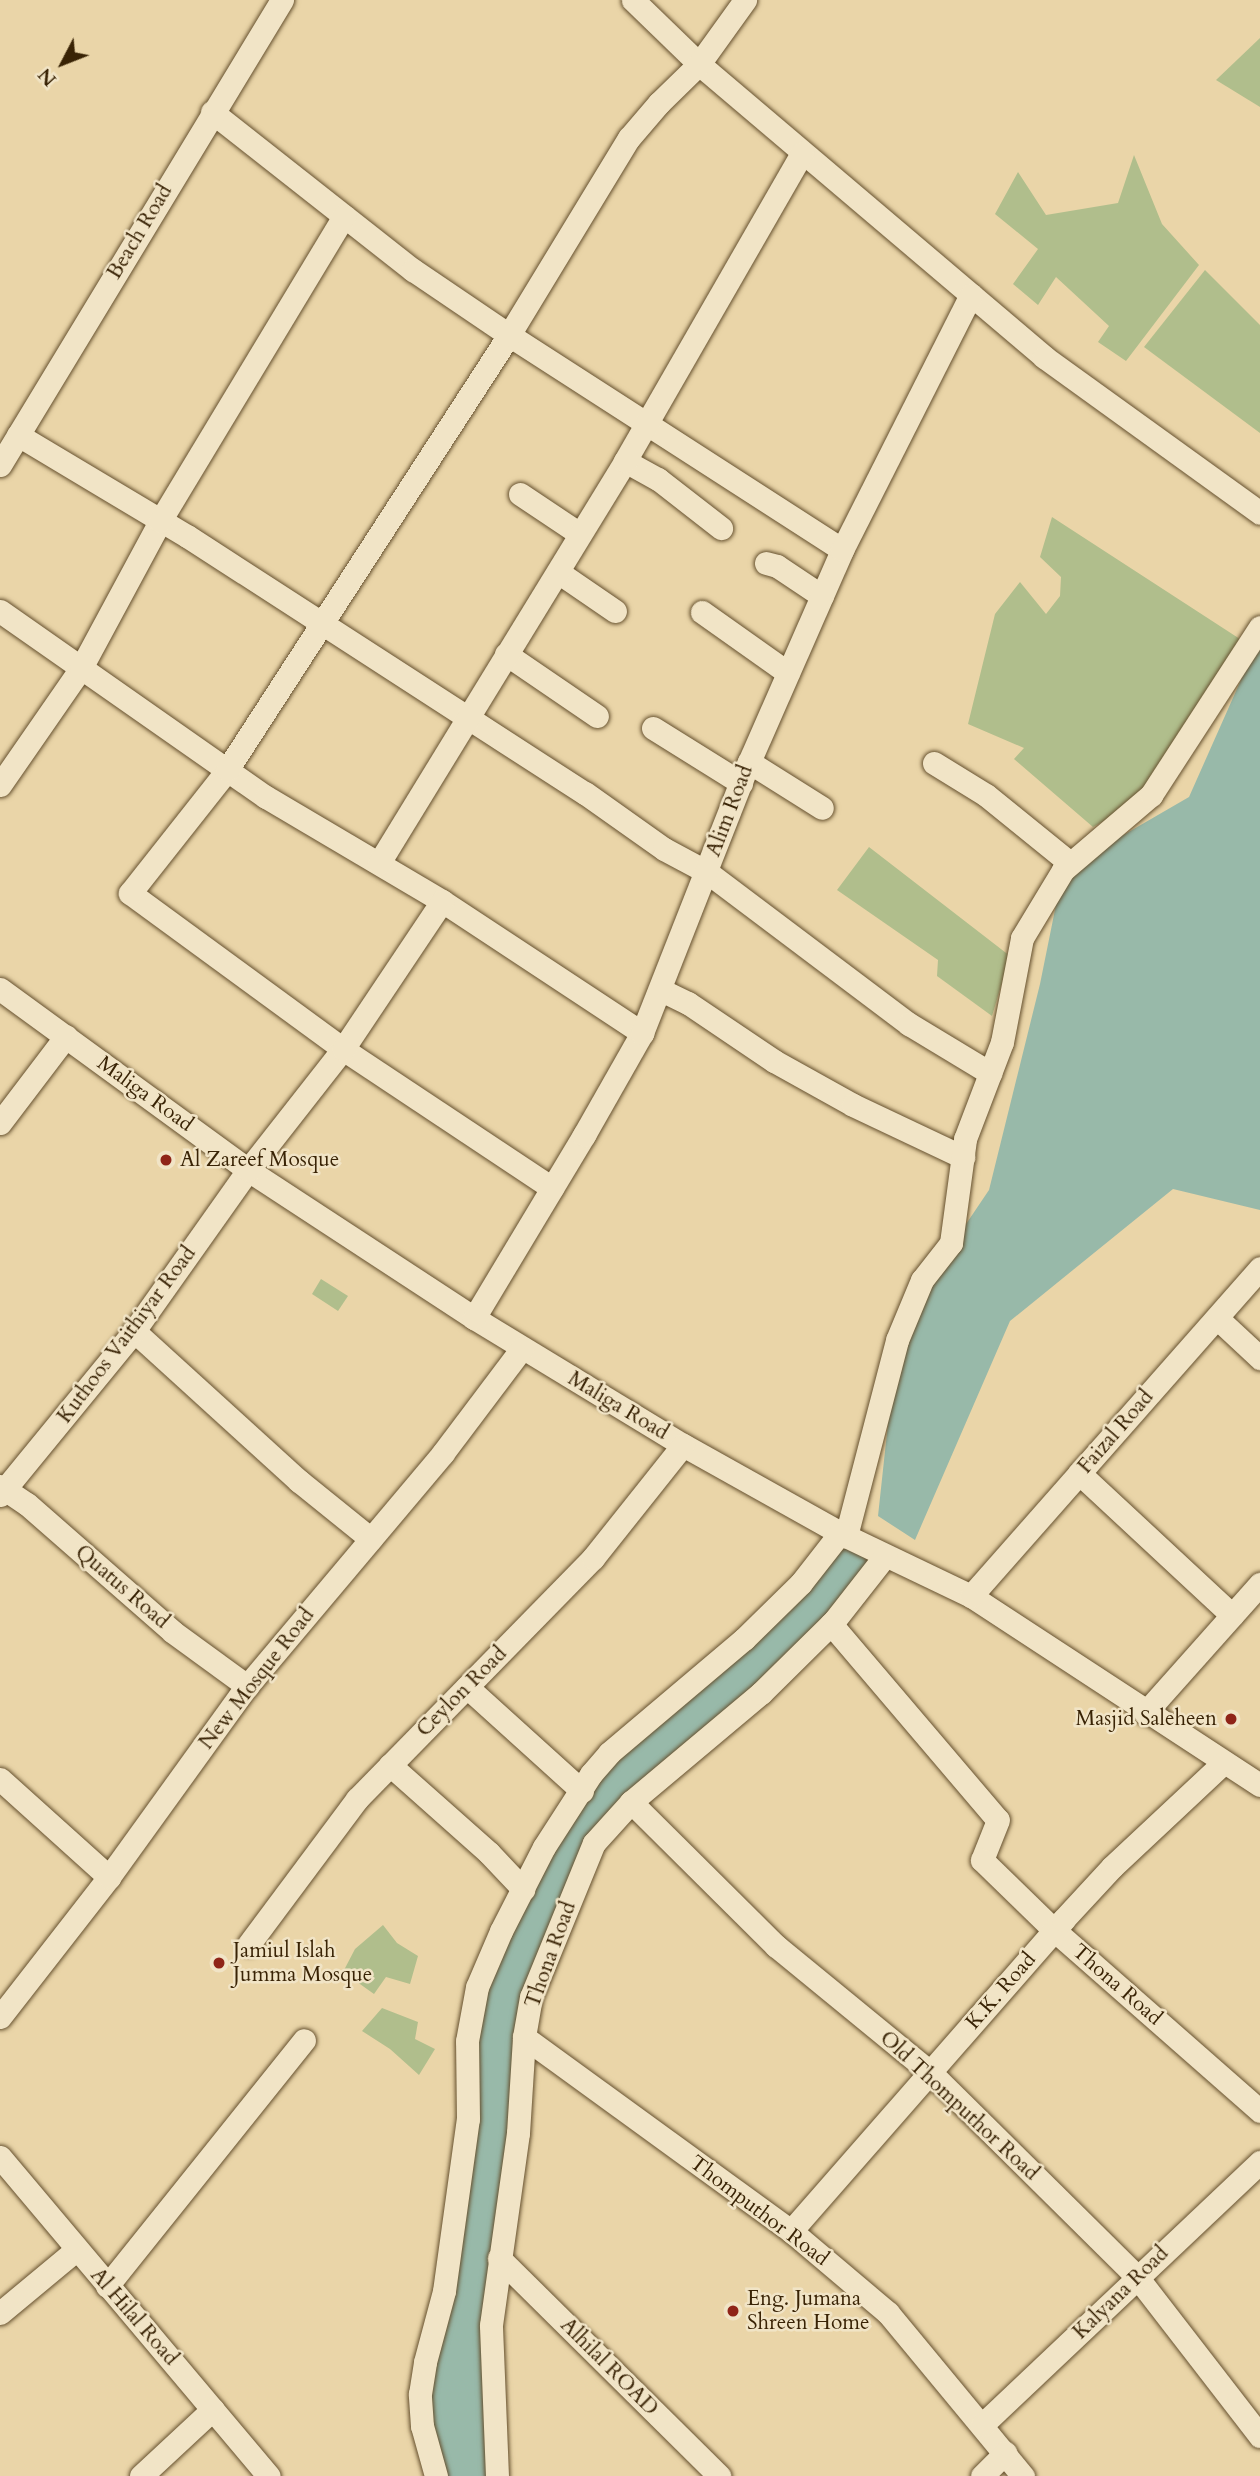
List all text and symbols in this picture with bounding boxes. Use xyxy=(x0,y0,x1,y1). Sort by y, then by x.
north arrow xyxy=(28,28,98,98)
text: N xyxy=(32,62,63,92)
street label: Beach Road xyxy=(102,180,178,284)
street label: Alim Road xyxy=(701,762,759,860)
street label: Maliga Road xyxy=(92,1051,198,1137)
place label: Al Zareef Mosque xyxy=(180,1147,339,1173)
marker: Al Zareef Mosque xyxy=(158,1152,174,1168)
street label: Kuthoos Vaithiyar Road xyxy=(52,1242,202,1428)
street label: Maliga Road xyxy=(563,1366,673,1446)
street label: Faizal Road xyxy=(1073,1385,1159,1479)
street label: Quatus Road xyxy=(70,1540,174,1634)
street label: New Mosque Road xyxy=(194,1603,320,1755)
street label: Ceylon Road xyxy=(412,1642,512,1742)
place label: Masjid Saleheen xyxy=(1075,1706,1217,1732)
marker: Masjid Saleheen xyxy=(1223,1711,1239,1727)
street label: Thona Road xyxy=(520,1898,582,2012)
place label: Jamiul Islah Jumma Mosque xyxy=(233,1938,372,1988)
street label: Thona Road xyxy=(1067,1939,1167,2031)
street label: K.K. Road xyxy=(961,1947,1041,2035)
marker: Jamiul Islah Jumma Mosque xyxy=(211,1955,227,1971)
street label: Old Thomputhor Road xyxy=(874,2026,1044,2186)
street label: Thomputhor Road xyxy=(684,2150,834,2272)
street label: Kalyana Road xyxy=(1068,2241,1174,2345)
street label: Al Hilal Road xyxy=(85,2263,183,2371)
place label: Eng. Jumana Shreen Home xyxy=(747,2286,870,2336)
marker: Eng. Jumana Shreen Home xyxy=(725,2303,741,2319)
street label: Alhilal ROAD xyxy=(555,2313,663,2421)

